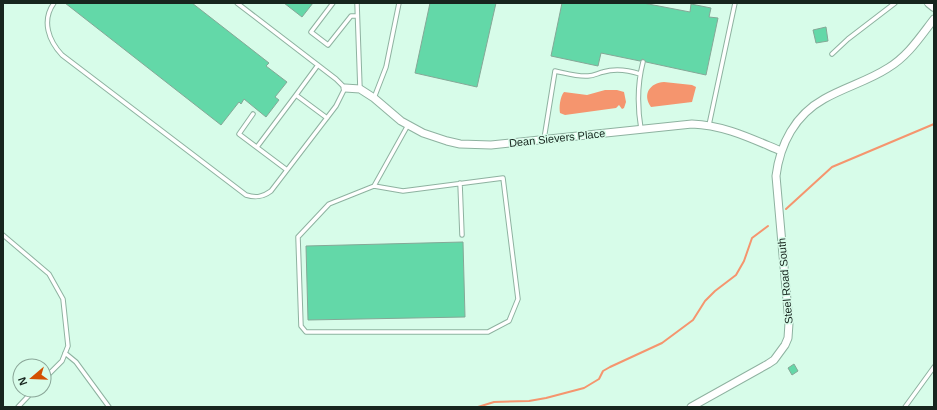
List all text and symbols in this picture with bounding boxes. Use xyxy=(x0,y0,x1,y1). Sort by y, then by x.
street label: Dean Sievers Place xyxy=(508,127,606,149)
street label: Steel Road South xyxy=(775,238,795,324)
north arrow xyxy=(12,358,52,398)
text: N xyxy=(16,375,30,387)

